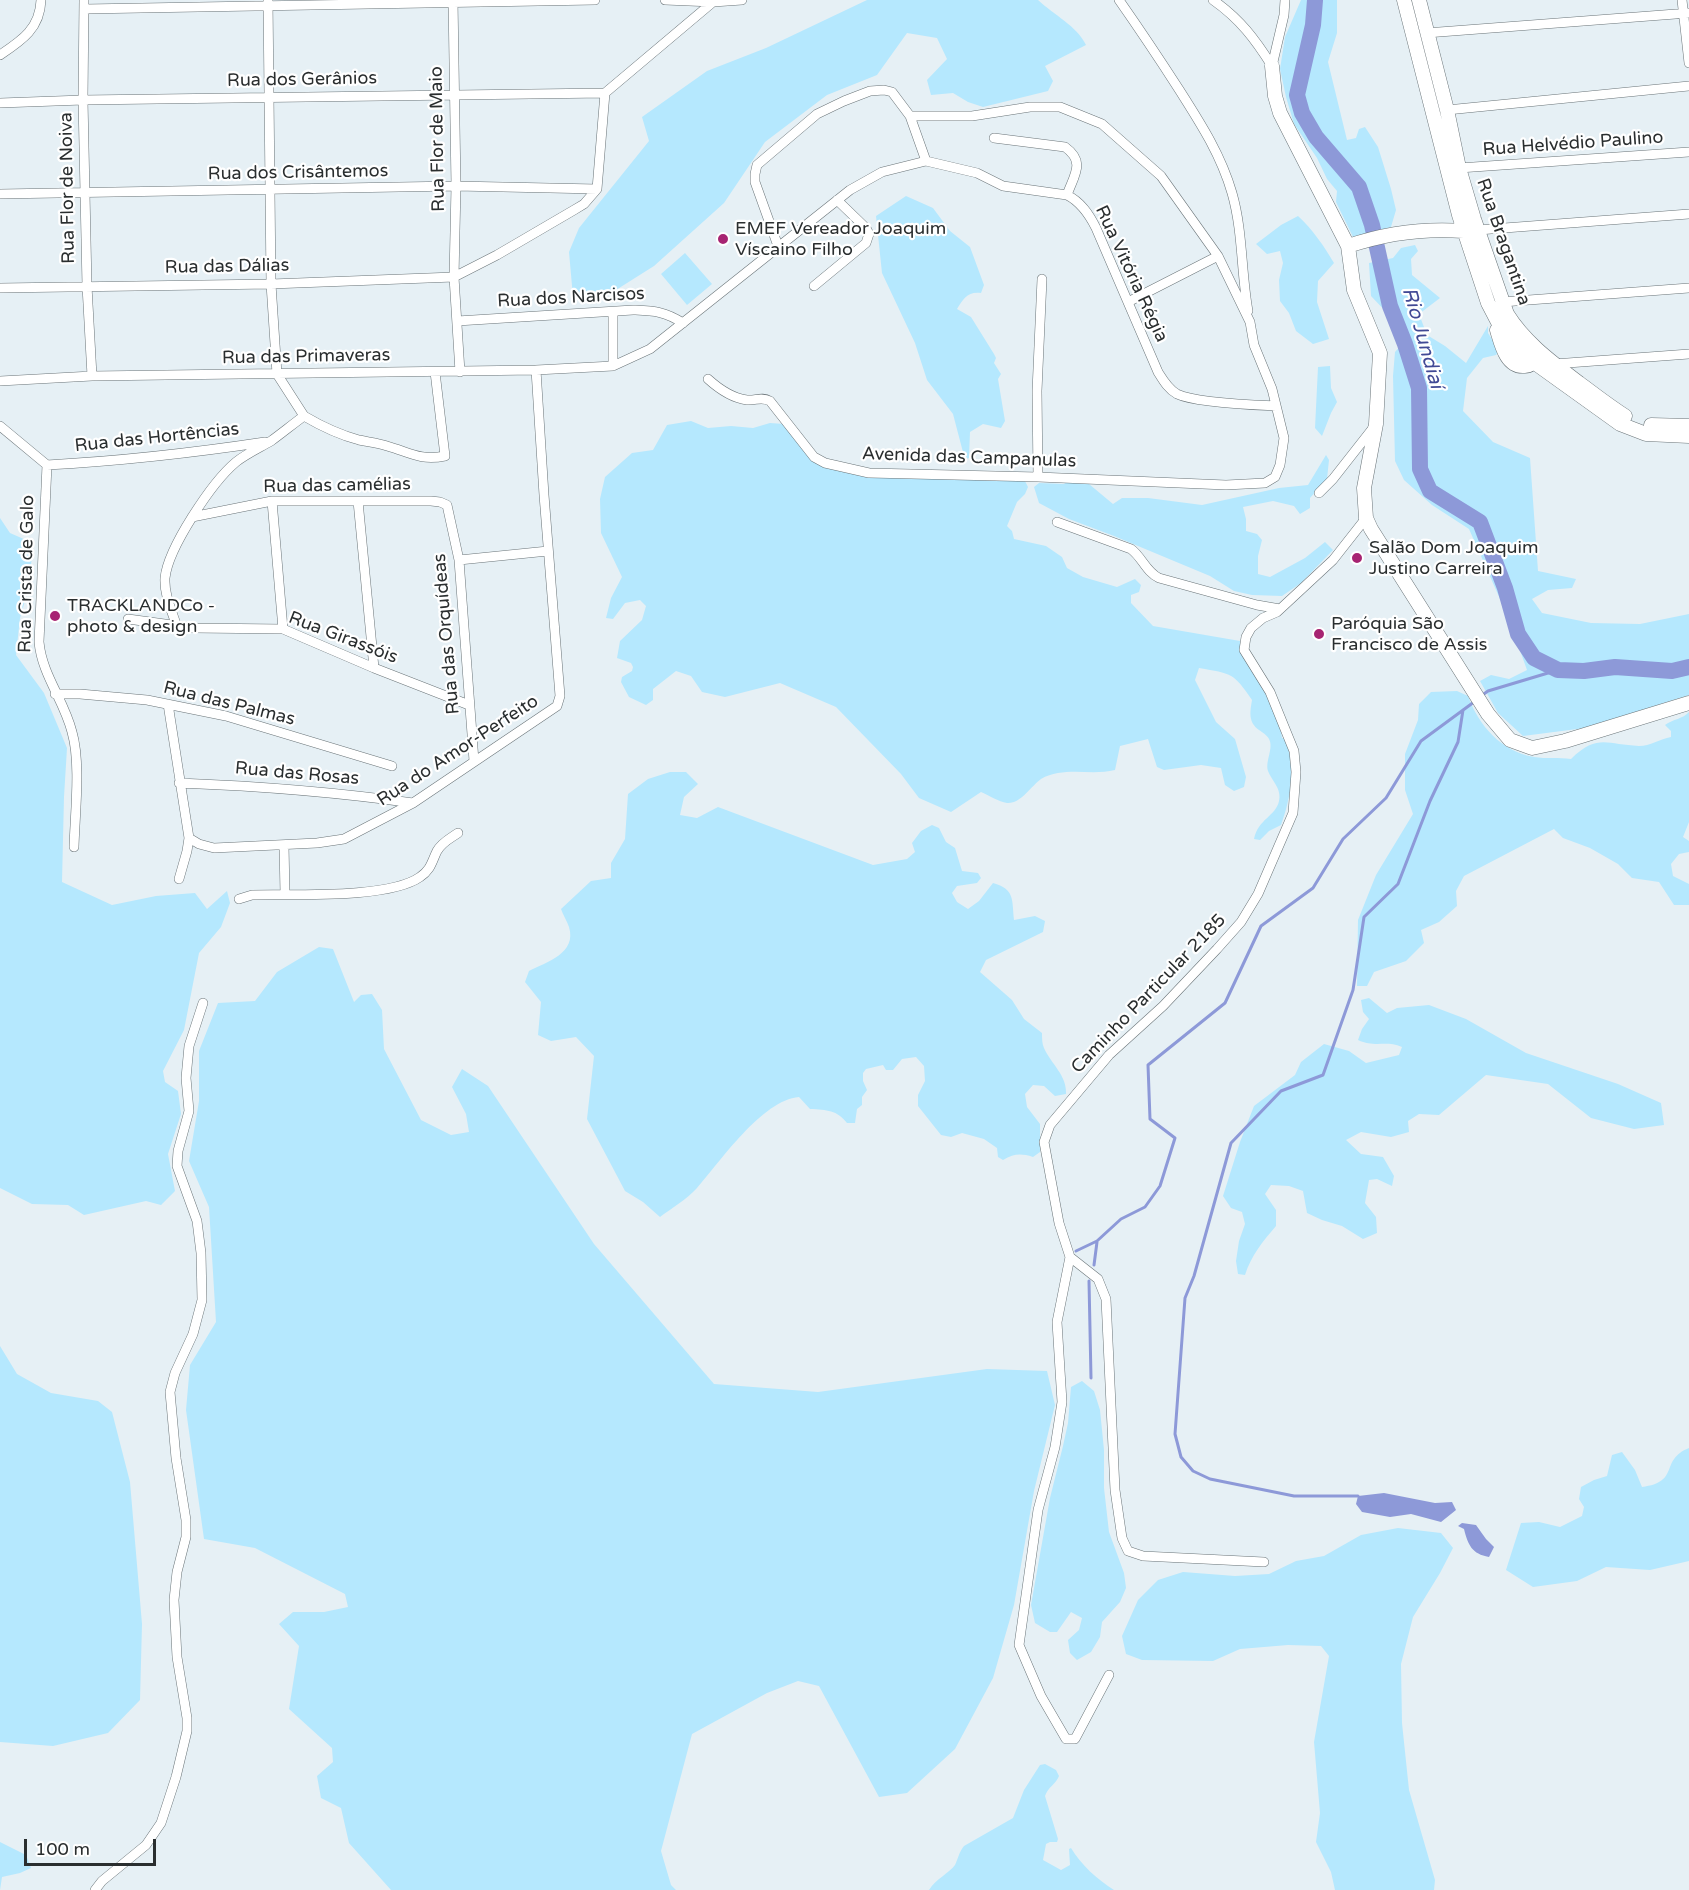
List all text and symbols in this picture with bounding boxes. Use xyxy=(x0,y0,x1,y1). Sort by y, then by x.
street label: Rua Flor de Maio xyxy=(426,66,450,212)
street label: Rua dos Gerânios xyxy=(227,68,377,92)
street label: Rua Flor de Noiva xyxy=(56,112,80,264)
street label: Rua Helvédio Paulino xyxy=(1482,127,1664,161)
street label: Rua dos Crisântemos xyxy=(208,161,388,185)
street label: Rua Bragantina xyxy=(1471,176,1535,308)
street label: Rua Vitória Régia xyxy=(1090,202,1172,346)
place label: EMEF Vereador Joaquim Víscaino Filho xyxy=(735,218,946,260)
marker: EMEF Vereador Joaquim Víscaino Filho xyxy=(716,232,730,246)
street label: Rua das Dálias xyxy=(165,255,289,279)
street label: Rua dos Narcisos xyxy=(497,283,645,313)
water label: Rio Jundiaí xyxy=(1396,285,1448,391)
street label: Rua das Primaveras xyxy=(222,345,390,369)
street label: Rua das Hortências xyxy=(74,419,240,457)
street label: Avenida das Campanulas xyxy=(861,443,1077,473)
street label: Rua das camélias xyxy=(263,474,411,498)
street label: Rua Crista de Galo xyxy=(15,495,39,653)
place label: Salão Dom Joaquim Justino Carreira xyxy=(1369,537,1539,580)
marker: Salão Dom Joaquim Justino Carreira xyxy=(1350,551,1364,565)
street label: Rua das Orquídeas xyxy=(429,553,465,715)
place label: TRACKLANDCo - photo & design xyxy=(67,595,215,638)
street label: Rua Girassóis xyxy=(285,607,401,669)
marker: TRACKLANDCo - photo & design xyxy=(48,609,62,623)
place label: Paróquia São Francisco de Assis xyxy=(1331,613,1487,656)
marker: Paróquia São Francisco de Assis xyxy=(1312,627,1326,641)
street label: Rua das Palmas xyxy=(161,677,297,731)
street label: Rua do Amor-Perfeito xyxy=(373,691,543,811)
street label: Rua das Rosas xyxy=(234,758,360,790)
street label: Caminho Particular 2185 xyxy=(1067,910,1231,1078)
scale bar xyxy=(27,1827,159,1865)
text: 100 m xyxy=(35,1838,90,1860)

